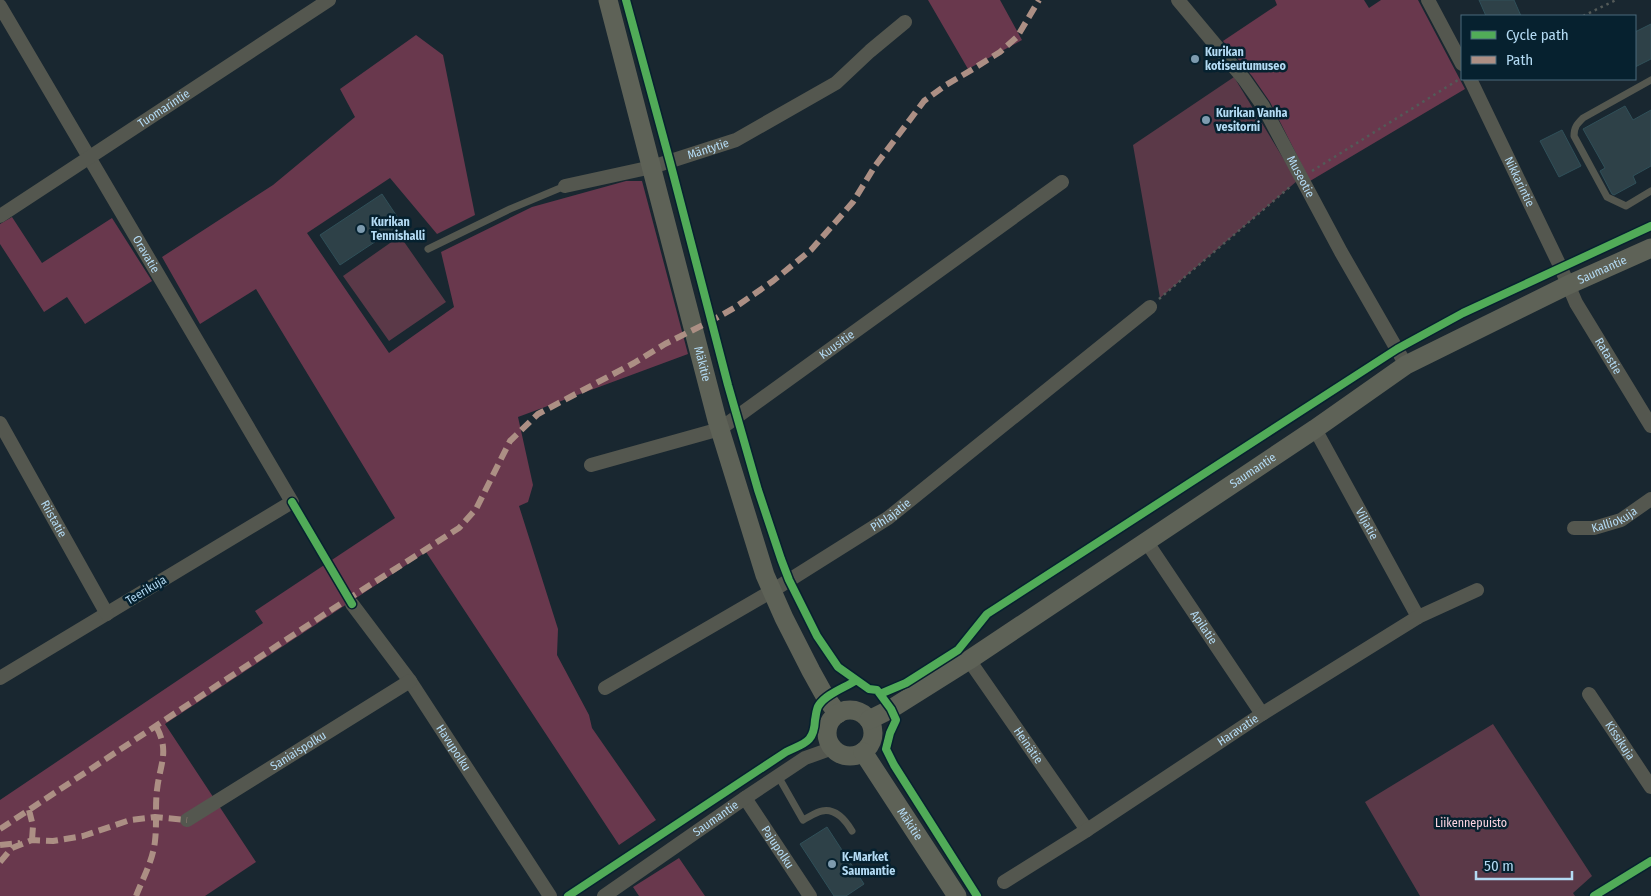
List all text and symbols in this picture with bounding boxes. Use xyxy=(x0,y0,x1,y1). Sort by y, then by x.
legend xyxy=(1461,15,1636,80)
text: Cycle path xyxy=(1506,26,1569,44)
place label: Kurikan kotiseutumuseo xyxy=(1205,45,1286,73)
text: Path xyxy=(1506,51,1533,69)
marker: Kurikan kotiseutumuseo xyxy=(1189,53,1201,65)
street label: Tuomarintie xyxy=(135,86,193,131)
place label: Kurikan Vanha vesitorni xyxy=(1215,106,1288,134)
marker: Kurikan Vanha vesitorni xyxy=(1200,114,1212,126)
street label: Mäntytie xyxy=(686,136,731,162)
street label: Museotie xyxy=(1284,153,1318,200)
street label: Nikkarintie xyxy=(1501,154,1537,209)
place label: Kurikan Tennishalli xyxy=(371,215,425,243)
marker: Kurikan Tennishalli xyxy=(355,223,367,235)
street label: Oravatie xyxy=(130,233,163,275)
street label: Saumantie xyxy=(1575,253,1629,287)
street label: Kuusitie xyxy=(817,327,857,362)
street label: Ratastie xyxy=(1592,335,1625,377)
street label: Mäkitie xyxy=(691,345,714,383)
street label: Saumantie xyxy=(1227,450,1279,491)
street label: Pihlajatie xyxy=(868,496,913,534)
street label: Riistatie xyxy=(38,498,70,540)
street label: Kalliokuja xyxy=(1590,504,1640,535)
street label: Viljatie xyxy=(1353,505,1381,542)
street label: Teerikuja xyxy=(123,572,169,608)
street label: Apilatie xyxy=(1188,608,1220,647)
street label: Haravatie xyxy=(1215,711,1261,749)
street label: Kissikuja xyxy=(1602,719,1638,763)
street label: Havupolku xyxy=(433,722,474,773)
street label: Heinätie xyxy=(1011,724,1046,766)
street label: Saniaispolku xyxy=(268,728,329,773)
street label: Saumantie xyxy=(690,798,741,839)
street label: Mäkitie xyxy=(894,805,926,843)
park label: Liikennepuisto xyxy=(1435,816,1507,830)
street label: Pajupolku xyxy=(758,823,797,871)
scale bar xyxy=(1476,848,1572,880)
place label: K-Market Saumantie xyxy=(842,850,895,878)
text: 50 m xyxy=(1484,857,1514,875)
marker: K-Market Saumantie xyxy=(826,858,838,870)

